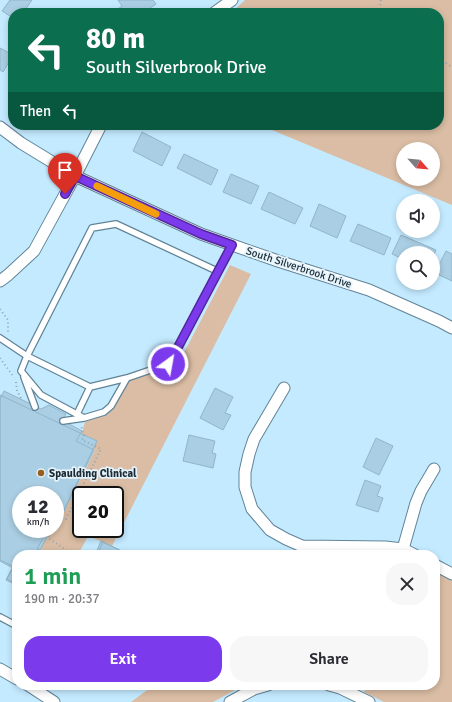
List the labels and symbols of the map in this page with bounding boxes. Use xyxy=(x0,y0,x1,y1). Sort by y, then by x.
north arrow xyxy=(396,142,440,186)
pin xyxy=(48,153,82,194)
street label: South Silverbrook Drive xyxy=(244,244,353,291)
position arrow xyxy=(147,343,189,385)
place label: Spaulding Clinical xyxy=(49,467,137,480)
marker: Spaulding Clinical xyxy=(36,468,46,478)
speed limit sign: 20 xyxy=(72,486,124,538)

